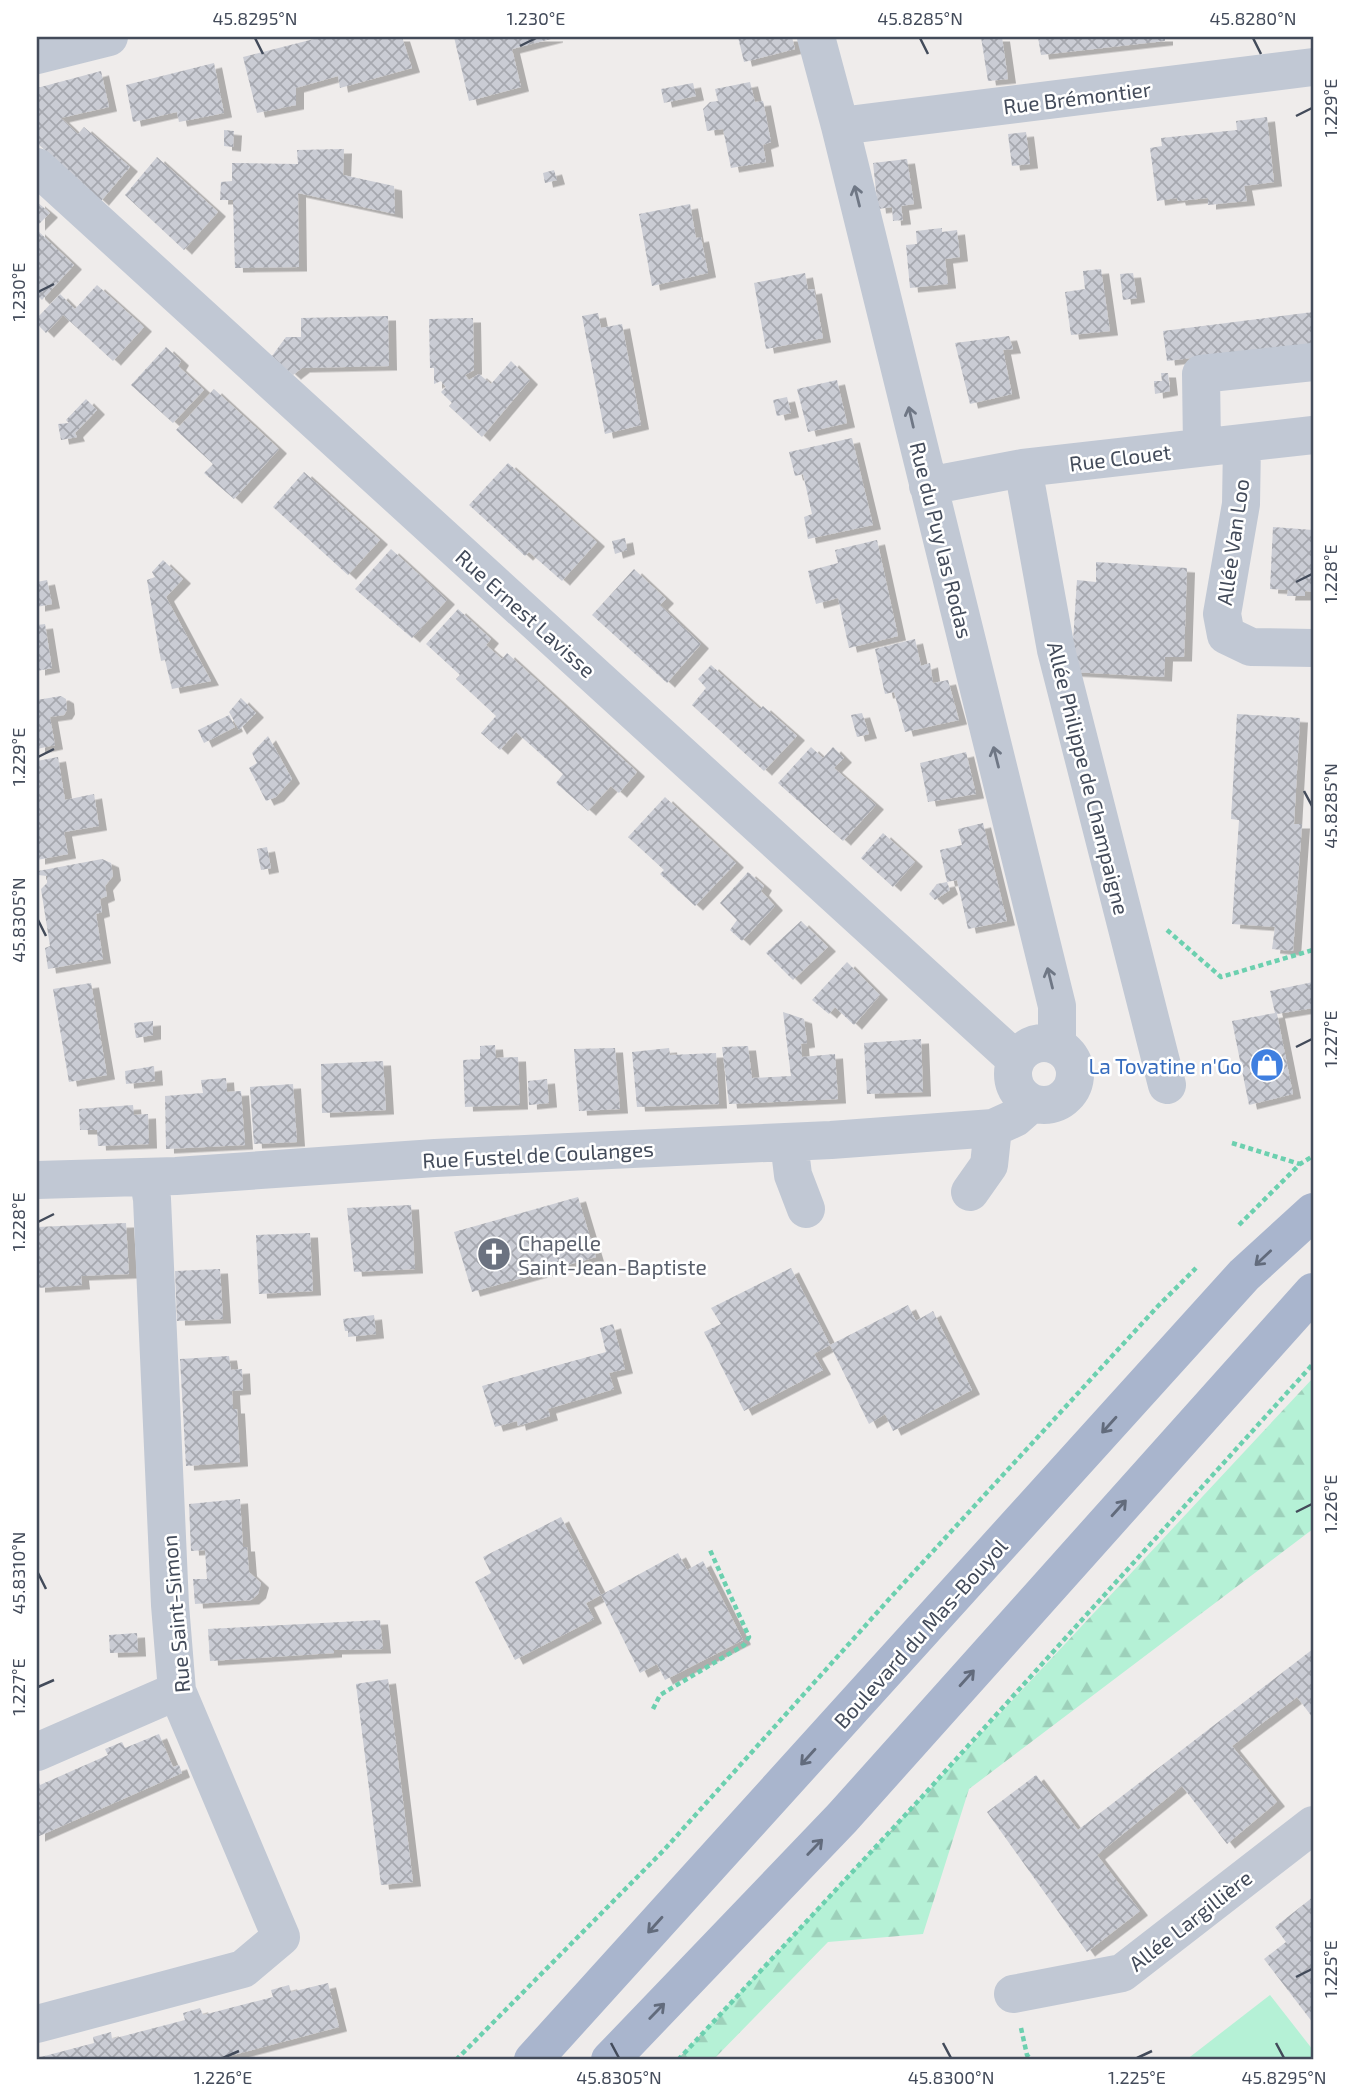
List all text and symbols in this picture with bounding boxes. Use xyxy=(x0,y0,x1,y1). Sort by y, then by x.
text: 45.8295°N xyxy=(212,7,298,29)
text: 1.230°E xyxy=(507,7,565,29)
text: 45.8285°N xyxy=(877,7,963,29)
text: 45.8280°N xyxy=(1210,7,1296,29)
street label: Rue Brémontier xyxy=(1002,75,1153,118)
text: 1.229°E xyxy=(1319,79,1341,137)
one-way arrow xyxy=(850,186,863,208)
text: 1.230°E xyxy=(7,263,29,321)
one-way arrow xyxy=(904,407,917,429)
street label: Rue Clouet xyxy=(1068,438,1172,476)
street label: Rue du Puy las Rodas xyxy=(906,439,978,641)
street label: Allée Van Loo xyxy=(1211,477,1253,607)
street label: Rue Ernest Lavisse xyxy=(451,544,601,682)
text: 1.228°E xyxy=(1319,544,1341,604)
street label: Allée Philippe de Champaigne xyxy=(1043,639,1135,917)
text: 1.229°E xyxy=(7,728,29,786)
one-way arrow xyxy=(989,746,1002,769)
text: 45.8285°N xyxy=(1319,763,1341,849)
text: 45.8305°N xyxy=(7,877,29,963)
one-way arrow xyxy=(1043,967,1056,990)
text: 1.227°E xyxy=(1319,1010,1341,1068)
shop icon: La Tovatine n'Go xyxy=(1248,1046,1286,1084)
place label: La Tovatine n'Go xyxy=(1088,1053,1242,1078)
street label: Rue Fustel de Coulanges xyxy=(422,1135,654,1173)
text: 1.228°E xyxy=(7,1192,29,1252)
place label: Chapelle Saint-Jean-Baptiste xyxy=(518,1230,707,1279)
church icon: Chapelle Saint-Jean-Baptiste xyxy=(475,1235,513,1273)
one-way arrow xyxy=(1255,1249,1272,1266)
one-way arrow xyxy=(1100,1416,1117,1433)
text: 1.226°E xyxy=(1319,1475,1341,1533)
one-way arrow xyxy=(1110,1500,1126,1518)
text: 45.8310°N xyxy=(7,1531,29,1615)
street label: Boulevard du Mas-Bouyol xyxy=(828,1532,1012,1733)
street label: Rue Saint-Simon xyxy=(156,1534,194,1694)
text: 1.227°E xyxy=(7,1658,29,1716)
one-way arrow xyxy=(959,1669,975,1687)
one-way arrow xyxy=(800,1748,816,1766)
one-way arrow xyxy=(806,1839,823,1856)
street label: Allée Largillière xyxy=(1124,1864,1256,1976)
one-way arrow xyxy=(647,1916,663,1934)
text: 1.225°E xyxy=(1319,1940,1341,1998)
one-way arrow xyxy=(649,2003,666,2020)
text: 1.226°E xyxy=(194,2066,252,2088)
text: 45.8305°N xyxy=(576,2066,662,2088)
text: 45.8300°N xyxy=(908,2066,994,2088)
text: 1.225°E xyxy=(1108,2066,1166,2088)
text: 45.8295°N xyxy=(1241,2066,1327,2088)

